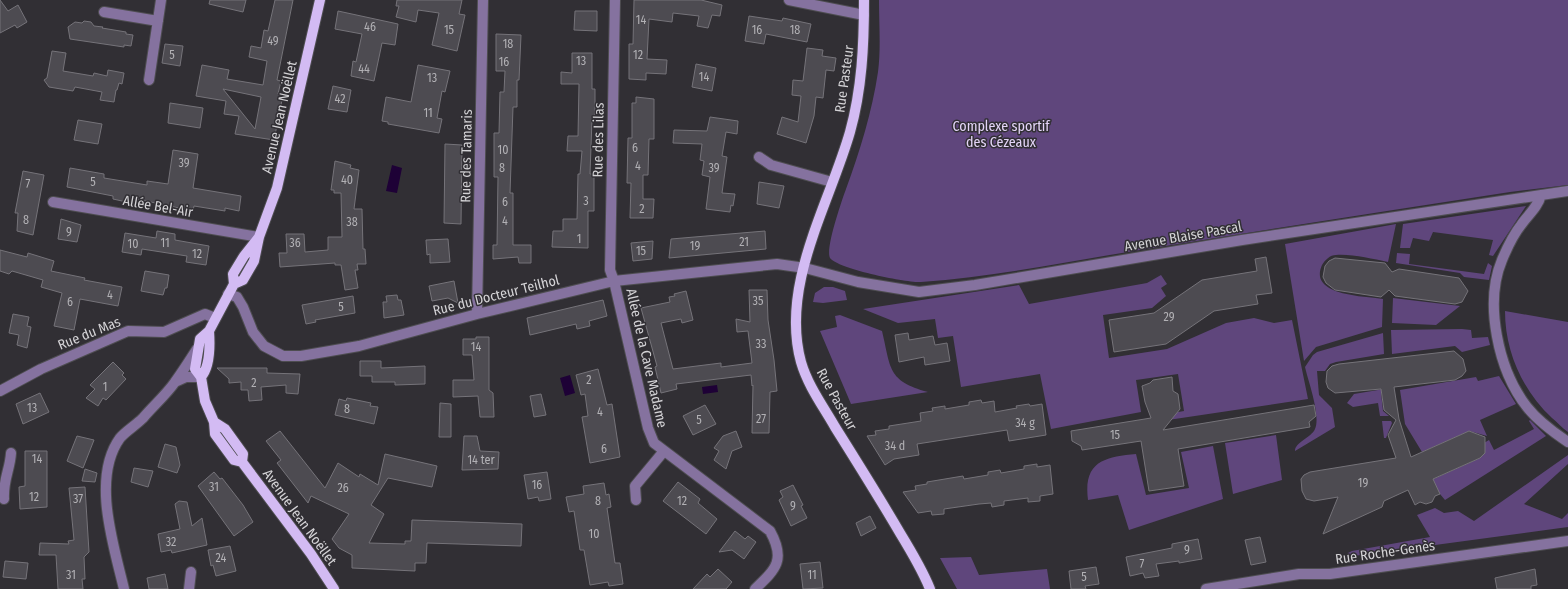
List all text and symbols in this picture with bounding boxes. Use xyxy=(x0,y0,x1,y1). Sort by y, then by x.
house number: 14 xyxy=(636,13,646,27)
house number: 46 xyxy=(364,20,376,34)
house number: 15 xyxy=(444,23,455,37)
house number: 16 xyxy=(752,23,762,37)
house number: 18 xyxy=(790,23,800,37)
house number: 49 xyxy=(267,34,279,48)
house number: 18 xyxy=(503,37,513,51)
street label: Rue Pasteur xyxy=(831,44,858,114)
house number: 5 xyxy=(169,48,175,62)
house number: 12 xyxy=(633,48,643,62)
house number: 13 xyxy=(576,54,586,68)
house number: 16 xyxy=(499,55,509,69)
street label: Avenue Jean Noëllet xyxy=(258,59,301,175)
house number: 44 xyxy=(358,62,370,76)
house number: 14 xyxy=(699,70,709,84)
house number: 13 xyxy=(427,71,437,85)
house number: 42 xyxy=(335,92,345,106)
street label: Rue des Lilas xyxy=(589,102,608,178)
house number: 11 xyxy=(423,106,433,120)
street label: Rue des Tamaris xyxy=(457,109,476,203)
park label: Complexe sportif des Cézeaux xyxy=(952,118,1051,151)
house number: 6 xyxy=(632,141,638,155)
house number: 10 xyxy=(498,143,508,157)
house number: 39 xyxy=(178,156,190,170)
house number: 4 xyxy=(635,159,641,173)
house number: 8 xyxy=(499,161,505,175)
house number: 39 xyxy=(708,161,720,175)
house number: 40 xyxy=(341,173,353,187)
house number: 5 xyxy=(90,175,96,189)
house number: 7 xyxy=(26,177,31,191)
street label: Allée Bel-Air xyxy=(122,192,194,221)
house number: 3 xyxy=(583,194,589,208)
house number: 6 xyxy=(502,195,508,209)
house number: 2 xyxy=(639,202,645,216)
house number: 8 xyxy=(23,213,29,227)
house number: 4 xyxy=(502,214,508,228)
house number: 38 xyxy=(346,215,358,229)
street label: Avenue Blaise Pascal xyxy=(1123,218,1243,255)
house number: 9 xyxy=(66,225,72,239)
house number: 1 xyxy=(577,232,581,246)
house number: 21 xyxy=(739,235,749,249)
house number: 11 xyxy=(160,236,170,250)
house number: 36 xyxy=(289,236,301,250)
house number: 10 xyxy=(128,237,138,251)
house number: 19 xyxy=(690,239,700,253)
house number: 15 xyxy=(636,244,647,258)
house number: 12 xyxy=(192,247,202,261)
street label: Rue du Docteur Teilhol xyxy=(431,271,561,319)
street label: Allée de la Cave Madame xyxy=(622,287,671,429)
house number: 4 xyxy=(107,288,113,302)
house number: 35 xyxy=(753,294,764,308)
house number: 6 xyxy=(67,295,73,309)
house number: 5 xyxy=(338,300,344,314)
house number: 29 xyxy=(1163,310,1175,324)
street label: Rue du Mas xyxy=(55,313,123,354)
house number: 33 xyxy=(756,337,766,351)
house number: 14 xyxy=(471,340,481,354)
street label: Rue Pasteur xyxy=(813,365,861,433)
house number: 2 xyxy=(586,373,592,387)
house number: 2 xyxy=(251,376,257,390)
house number: 1 xyxy=(103,380,107,394)
house number: 13 xyxy=(27,401,37,415)
house number: 8 xyxy=(344,402,350,416)
house number: 4 xyxy=(597,405,603,419)
house number: 27 xyxy=(756,412,766,426)
house number: 5 xyxy=(696,413,702,427)
house number: 34 g xyxy=(1015,416,1035,430)
house number: 15 xyxy=(1110,428,1121,442)
house number: 34 d xyxy=(885,439,905,453)
house number: 6 xyxy=(601,442,607,456)
house number: 14 xyxy=(32,452,42,466)
house number: 14 ter xyxy=(467,453,495,467)
street label: Avenue Jean Noëllet xyxy=(259,466,341,569)
house number: 19 xyxy=(1358,476,1368,490)
house number: 16 xyxy=(532,478,542,492)
house number: 31 xyxy=(209,480,219,494)
house number: 26 xyxy=(337,481,349,495)
house number: 12 xyxy=(29,490,39,504)
house number: 37 xyxy=(73,492,83,506)
house number: 8 xyxy=(595,494,601,508)
house number: 12 xyxy=(677,494,687,508)
house number: 9 xyxy=(790,499,796,513)
house number: 10 xyxy=(589,527,599,541)
house number: 32 xyxy=(166,535,176,549)
street label: Rue Roche-Genès xyxy=(1334,537,1436,568)
house number: 9 xyxy=(1184,543,1190,557)
house number: 24 xyxy=(216,551,227,565)
house number: 7 xyxy=(1140,557,1145,571)
house number: 31 xyxy=(66,568,76,582)
house number: 11 xyxy=(807,568,817,582)
house number: 5 xyxy=(1081,570,1087,584)

